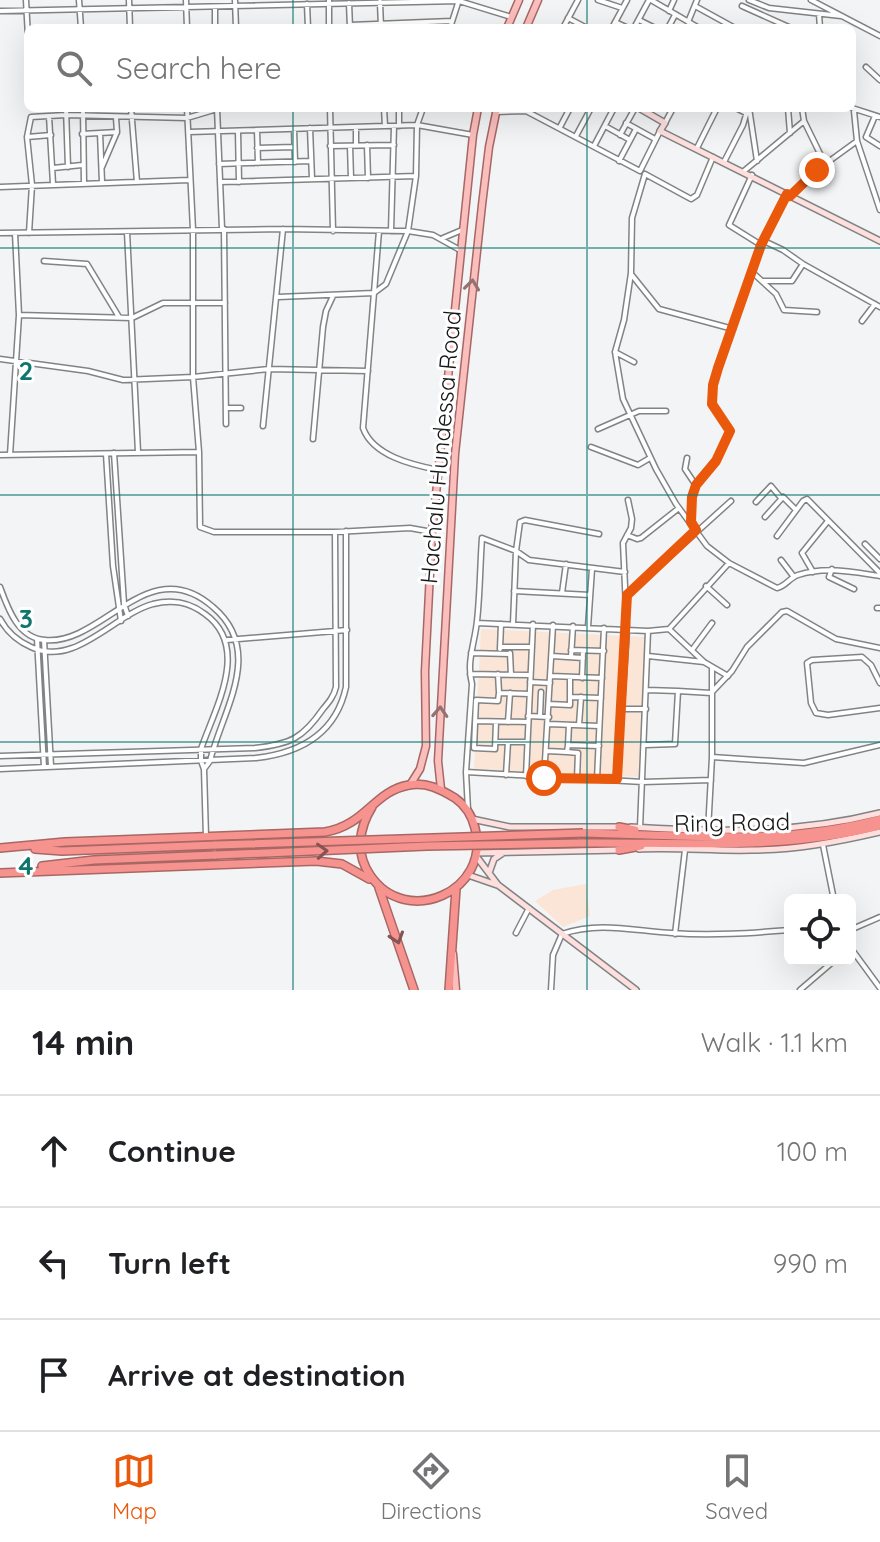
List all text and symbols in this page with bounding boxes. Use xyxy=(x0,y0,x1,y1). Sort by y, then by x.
search box xyxy=(24,24,856,112)
icon: search xyxy=(52,46,96,90)
text: Search here xyxy=(116,49,282,87)
route end xyxy=(799,152,835,188)
one-way arrow xyxy=(463,278,480,292)
street label: Hachalu Hundessa Road xyxy=(413,309,467,585)
text: 2 xyxy=(19,354,33,387)
text: 3 xyxy=(19,602,33,635)
one-way arrow xyxy=(432,705,449,718)
route start xyxy=(526,760,562,796)
street label: Ring Road xyxy=(674,806,790,838)
one-way arrow xyxy=(316,842,329,859)
text: 4 xyxy=(18,849,34,882)
map controls xyxy=(784,894,856,966)
button: locate xyxy=(784,894,856,966)
one-way arrow xyxy=(388,930,404,944)
text: 14 min xyxy=(32,1021,134,1064)
text: Walk · 1.1 km xyxy=(701,1026,848,1059)
icon: ahead xyxy=(32,1129,76,1173)
text: Continue xyxy=(108,1132,236,1170)
text: 100 m xyxy=(777,1135,848,1168)
icon: left xyxy=(32,1241,76,1285)
text: Turn left xyxy=(108,1244,231,1282)
text: 990 m xyxy=(773,1247,848,1280)
icon: arrive xyxy=(32,1353,76,1397)
text: Arrive at destination xyxy=(108,1356,406,1394)
tab: Map xyxy=(112,1449,157,1525)
tab: Directions xyxy=(381,1449,481,1525)
tab: Saved xyxy=(705,1449,768,1525)

